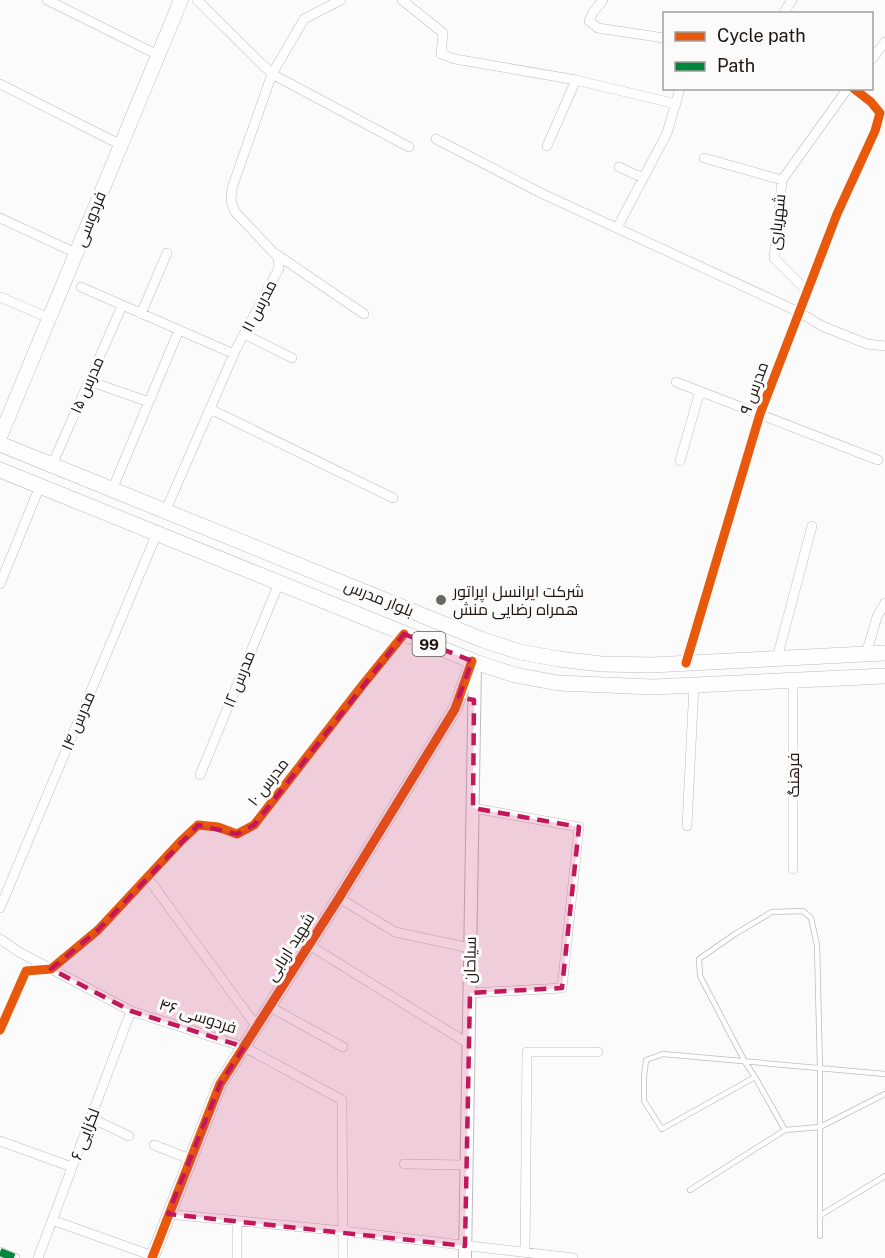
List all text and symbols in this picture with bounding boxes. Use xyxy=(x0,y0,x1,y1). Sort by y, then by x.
legend xyxy=(663,12,873,90)
text: Cycle path xyxy=(717,25,806,46)
text: Path xyxy=(717,55,755,76)
street label: فردوسی xyxy=(70,188,111,250)
street label: شهریاری xyxy=(765,193,790,251)
street label: مدرس ۱۱ xyxy=(237,277,281,336)
street label: مدرس ۱۵ xyxy=(66,354,109,417)
street label: مدرس ۹ xyxy=(736,359,773,417)
street label: بلوار مدرس xyxy=(341,575,417,621)
place label: شرکت ایرانسل اپراتور همراه رضایی منش xyxy=(452,582,584,620)
marker: شرکت ایرانسل اپراتور همراه رضایی منش xyxy=(434,593,448,607)
road number: 99 xyxy=(412,632,446,656)
street label: مدرس ۱۲ xyxy=(219,648,260,711)
street label: مدرس ۱۴ xyxy=(57,689,100,754)
street label: فرهنگ xyxy=(784,752,803,798)
street label: مدرس ۱۰ xyxy=(244,754,293,810)
street label: شهید اربابی xyxy=(262,909,319,985)
street label: سیاحان xyxy=(460,936,481,984)
street label: فردوسی ۴۶ xyxy=(156,995,239,1038)
street label: لکزایی ۶ xyxy=(66,1105,104,1163)

